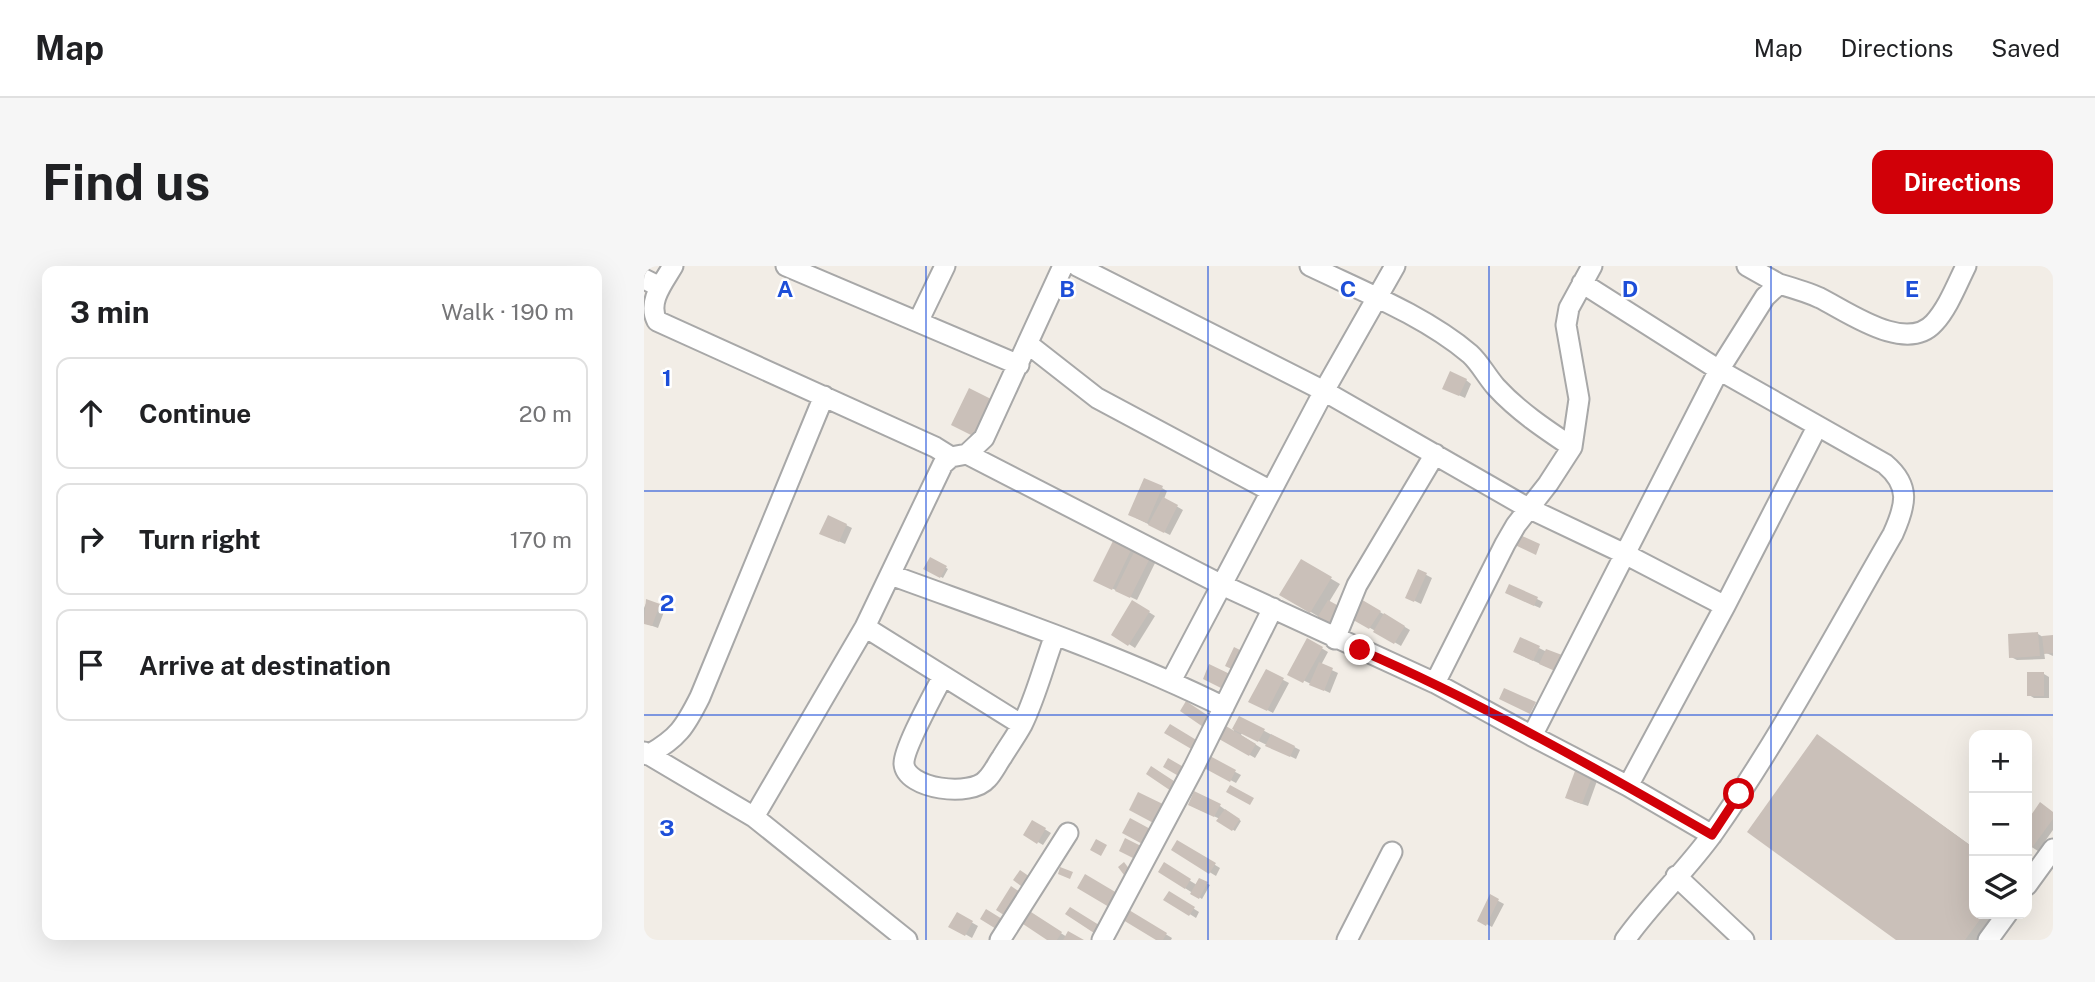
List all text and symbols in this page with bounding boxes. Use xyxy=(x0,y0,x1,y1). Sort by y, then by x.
text: Map xyxy=(35,29,104,67)
text: Map xyxy=(1754,34,1803,62)
text: Directions xyxy=(1841,34,1953,62)
text: Saved xyxy=(1991,34,2060,62)
button: Directions xyxy=(1872,150,2053,214)
text: Find us xyxy=(42,153,210,211)
text: A xyxy=(777,275,794,302)
text: B xyxy=(1059,275,1075,302)
text: C xyxy=(1340,275,1356,302)
text: D xyxy=(1622,275,1638,302)
text: E xyxy=(1905,275,1919,302)
text: 3 min xyxy=(70,294,149,330)
text: Walk · 190 m xyxy=(441,298,574,325)
text: 1 xyxy=(662,364,672,391)
icon: ahead xyxy=(72,394,110,432)
text: Continue xyxy=(139,398,251,429)
text: 20 m xyxy=(519,400,572,427)
icon: right xyxy=(72,520,110,558)
text: Turn right xyxy=(139,524,261,555)
text: 170 m xyxy=(510,526,572,553)
text: 2 xyxy=(660,589,674,616)
route end xyxy=(1344,634,1375,665)
icon: arrive xyxy=(72,646,110,684)
text: Arrive at destination xyxy=(139,650,391,681)
map controls xyxy=(1969,730,2032,919)
button: + xyxy=(1969,730,2032,793)
route start xyxy=(1723,778,1754,809)
button: − xyxy=(1969,793,2032,856)
text: 3 xyxy=(659,814,675,841)
button: layers xyxy=(1969,856,2032,919)

